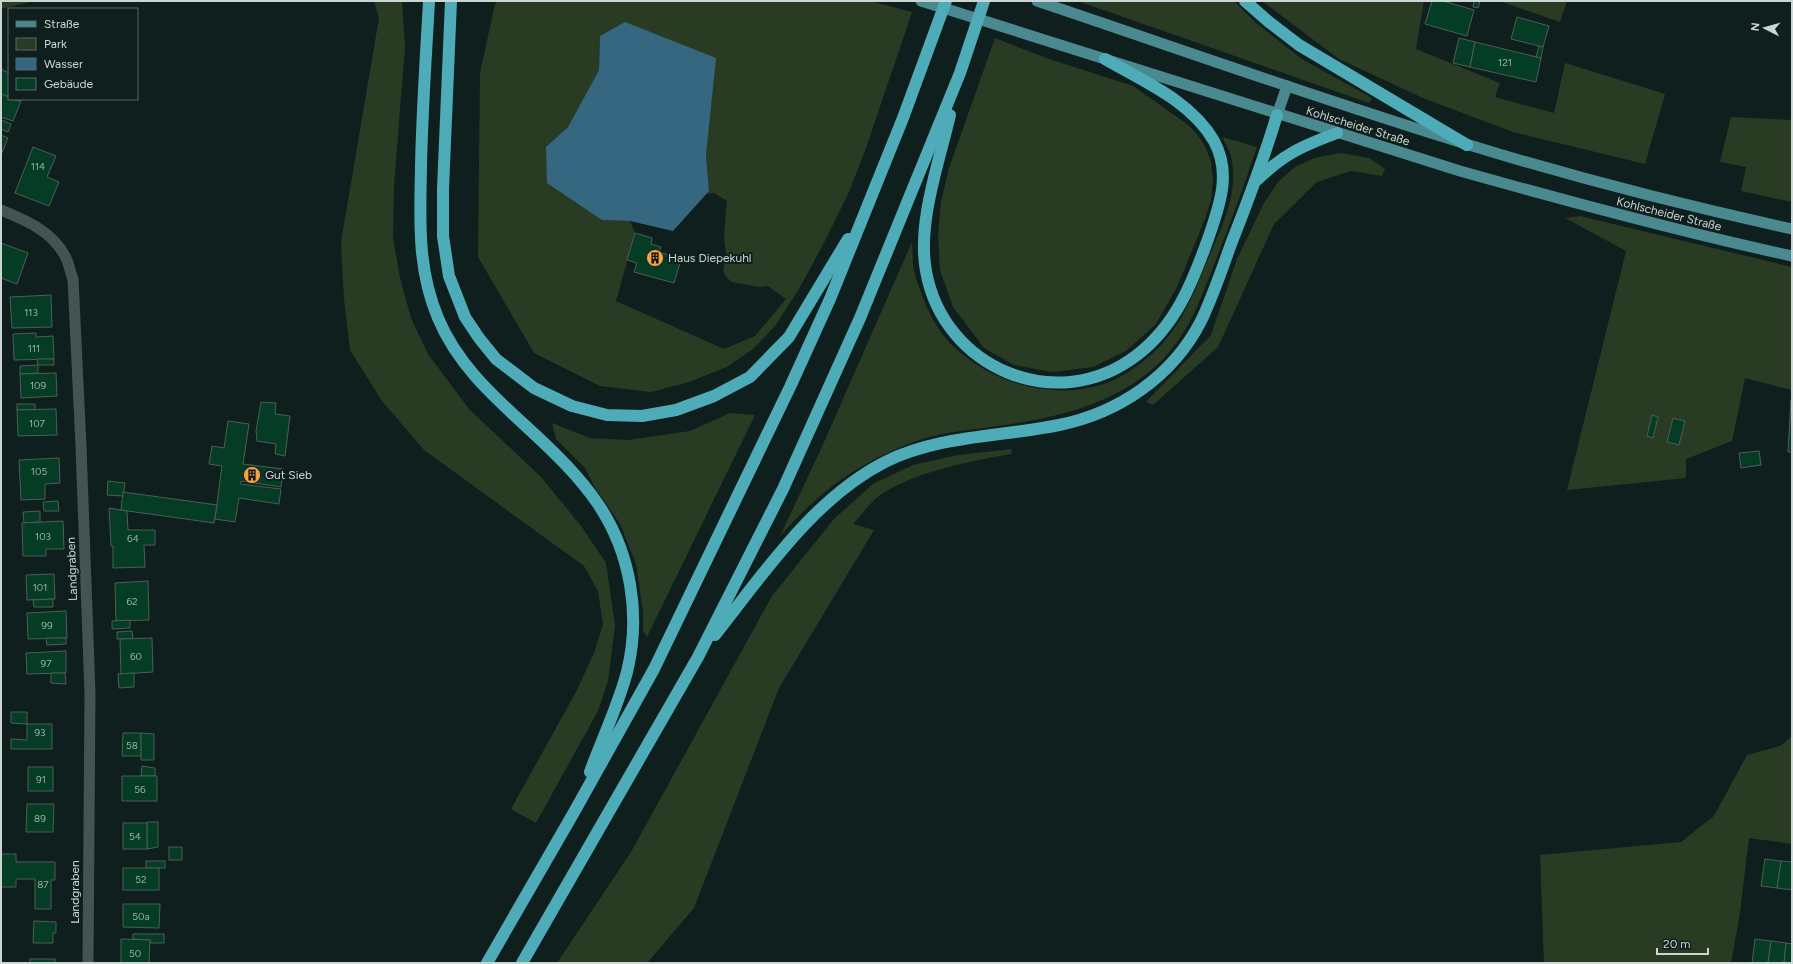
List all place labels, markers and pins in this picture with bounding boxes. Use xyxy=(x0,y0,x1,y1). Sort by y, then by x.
building icon: Haus Diepekuhl xyxy=(645,248,665,268)
place label: Haus Diepekuhl xyxy=(668,251,751,265)
building icon: Gut Sieb xyxy=(242,465,262,485)
place label: Gut Sieb xyxy=(265,468,312,482)

